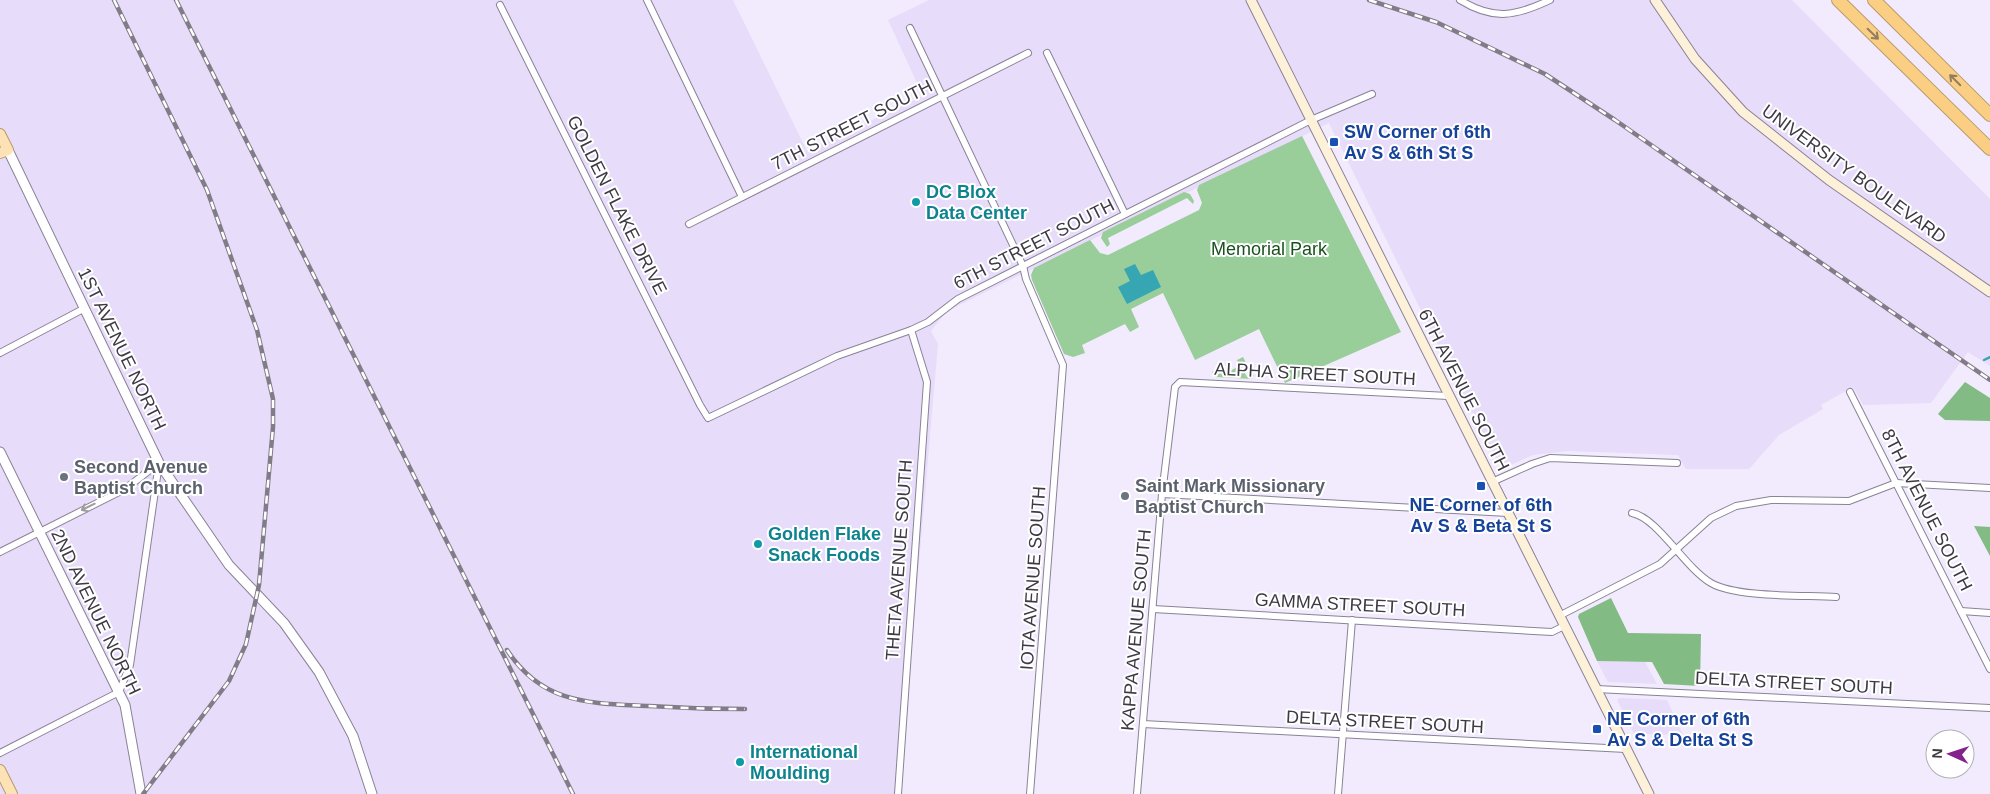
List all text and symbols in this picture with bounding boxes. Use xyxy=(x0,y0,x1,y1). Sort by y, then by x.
one-way arrow xyxy=(1866,28,1879,40)
one-way arrow xyxy=(1949,74,1962,86)
street label: 7TH STREET SOUTH xyxy=(768,76,936,174)
street label: UNIVERSITY BOULEVARD xyxy=(1758,101,1950,247)
street label: GOLDEN FLAKE DRIVE xyxy=(563,112,671,298)
place label: SW Corner of 6th Av S & 6th St S xyxy=(1344,122,1491,163)
marker: SW Corner of 6th Av S & 6th St S xyxy=(1328,136,1340,148)
place label: DC Blox Data Center xyxy=(926,182,1027,223)
street label: 6TH STREET SOUTH xyxy=(950,195,1118,293)
marker: DC Blox Data Center xyxy=(910,196,922,208)
park label: Memorial Park xyxy=(1211,239,1328,259)
street label: 1ST AVENUE NORTH xyxy=(74,265,170,433)
street label: 6TH AVENUE SOUTH xyxy=(1415,306,1513,474)
street label: ALPHA STREET SOUTH xyxy=(1214,359,1416,389)
street label: 8TH AVENUE SOUTH xyxy=(1878,426,1976,594)
place label: Second Avenue Baptist Church xyxy=(74,457,208,498)
street label: THETA AVENUE SOUTH xyxy=(882,459,916,661)
marker: Second Avenue Baptist Church xyxy=(58,471,70,483)
place label: Saint Mark Missionary Baptist Church xyxy=(1135,476,1325,517)
marker: NE Corner of 6th Av S & Beta St S xyxy=(1475,480,1487,492)
street label: IOTA AVENUE SOUTH xyxy=(1017,485,1049,671)
marker: Saint Mark Missionary Baptist Church xyxy=(1119,490,1131,502)
place label: NE Corner of 6th Av S & Beta St S xyxy=(1409,495,1553,536)
one-way arrow xyxy=(81,503,96,512)
place label: Golden Flake Snack Foods xyxy=(768,524,881,565)
street label: 2ND AVENUE NORTH xyxy=(47,526,145,698)
street label: KAPPA AVENUE SOUTH xyxy=(1117,528,1155,732)
marker: Golden Flake Snack Foods xyxy=(752,538,764,550)
street label: GAMMA STREET SOUTH xyxy=(1254,590,1466,620)
street label: DELTA STREET SOUTH xyxy=(1695,668,1893,698)
street label: DELTA STREET SOUTH xyxy=(1286,707,1484,737)
place label: NE Corner of 6th Av S & Delta St S xyxy=(1607,709,1753,750)
marker: NE Corner of 6th Av S & Delta St S xyxy=(1591,723,1603,735)
north arrow xyxy=(1925,729,1975,779)
place label: International Moulding xyxy=(750,742,858,783)
text: N xyxy=(1929,748,1945,759)
marker: International Moulding xyxy=(734,756,746,768)

